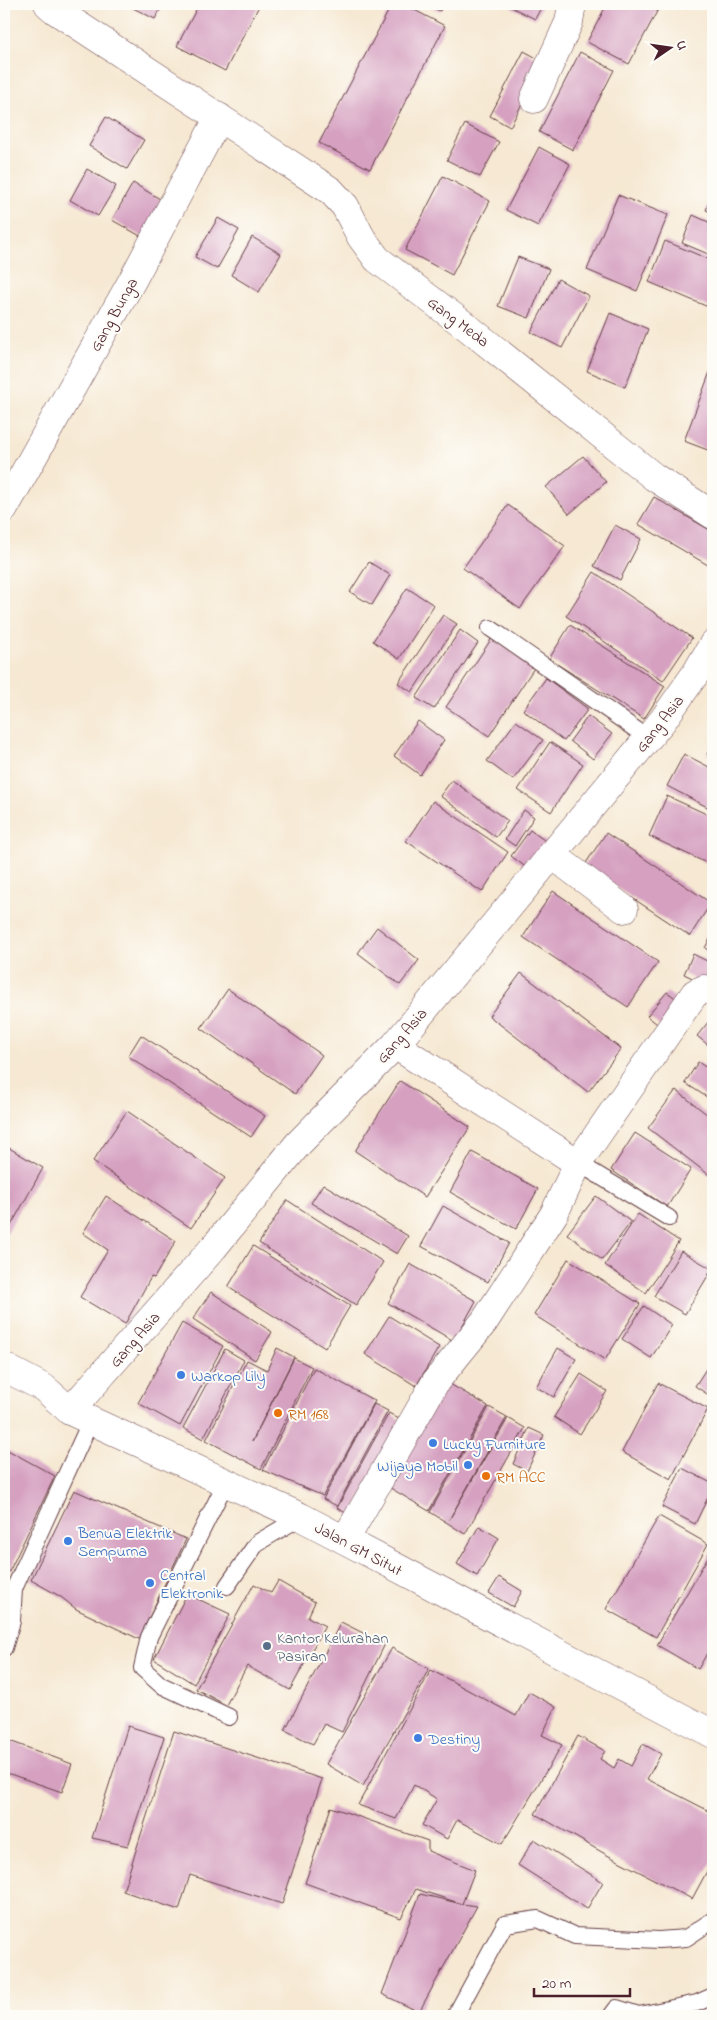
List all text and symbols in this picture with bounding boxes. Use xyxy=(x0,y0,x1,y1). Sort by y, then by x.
north arrow xyxy=(644,22,694,72)
text: U xyxy=(670,39,692,52)
street label: Gang Bunga xyxy=(85,274,145,356)
street label: Gang Meda xyxy=(422,291,494,354)
street label: Gang Asia xyxy=(630,690,691,758)
street label: Gang Asia xyxy=(371,1003,434,1070)
street label: Gang Asia xyxy=(104,1307,167,1374)
place label: Warkop Lily xyxy=(191,1365,266,1389)
marker: Warkop Lily xyxy=(175,1369,187,1381)
place label: RM 168 xyxy=(288,1403,329,1427)
marker: RM 168 xyxy=(272,1407,284,1419)
place label: Lucky Furniture xyxy=(443,1433,547,1457)
marker: Lucky Furniture xyxy=(427,1437,439,1449)
place label: Wijaya Mobil xyxy=(377,1455,458,1479)
marker: Wijaya Mobil xyxy=(462,1459,474,1471)
place label: RM ACC xyxy=(496,1466,546,1490)
marker: RM ACC xyxy=(480,1470,492,1482)
street label: Jalan GM Situt xyxy=(310,1517,407,1583)
place label: Benua Elektrik Sempurna xyxy=(77,1522,173,1564)
marker: Benua Elektrik Sempurna xyxy=(62,1535,74,1547)
place label: Central Elektronik xyxy=(160,1564,224,1606)
marker: Central Elektronik xyxy=(144,1577,156,1589)
place label: Kantor Kelurahan Pasiran xyxy=(277,1627,389,1669)
marker: Kantor Kelurahan Pasiran xyxy=(261,1640,273,1652)
place label: Destiny xyxy=(427,1728,480,1752)
marker: Destiny xyxy=(412,1732,424,1744)
scale bar xyxy=(534,1965,631,1997)
text: 20 m xyxy=(542,1973,572,1995)

